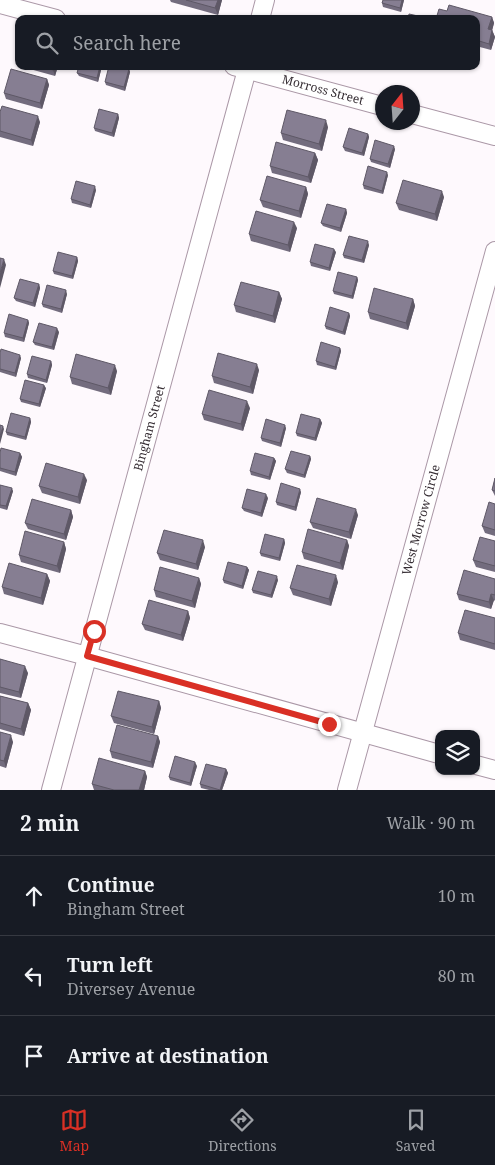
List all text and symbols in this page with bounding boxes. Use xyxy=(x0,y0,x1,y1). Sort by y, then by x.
search box xyxy=(15,15,480,70)
icon: search xyxy=(33,29,61,57)
text: Search here xyxy=(73,30,181,56)
street label: Morross Street xyxy=(280,70,366,109)
north arrow xyxy=(375,85,420,130)
street label: Bingham Street xyxy=(129,383,169,473)
street label: West Morrow Circle xyxy=(397,463,444,577)
route start xyxy=(83,620,106,643)
route end xyxy=(318,713,341,736)
map controls xyxy=(435,730,480,775)
button: layers xyxy=(435,730,480,775)
text: 2 min xyxy=(20,809,79,837)
text: Walk · 90 m xyxy=(387,812,475,834)
text: Continue xyxy=(67,872,155,898)
icon: ahead xyxy=(20,882,48,910)
text: 10 m xyxy=(438,885,475,907)
text: Bingham Street xyxy=(67,898,185,920)
text: Turn left xyxy=(67,952,153,978)
icon: left xyxy=(20,962,48,990)
text: 80 m xyxy=(438,965,475,987)
text: Diversey Avenue xyxy=(67,978,195,1000)
icon: arrive xyxy=(20,1042,48,1070)
text: Arrive at destination xyxy=(67,1043,269,1069)
tab: Map xyxy=(60,1106,89,1155)
tab: Directions xyxy=(208,1106,277,1155)
tab: Saved xyxy=(396,1106,435,1155)

